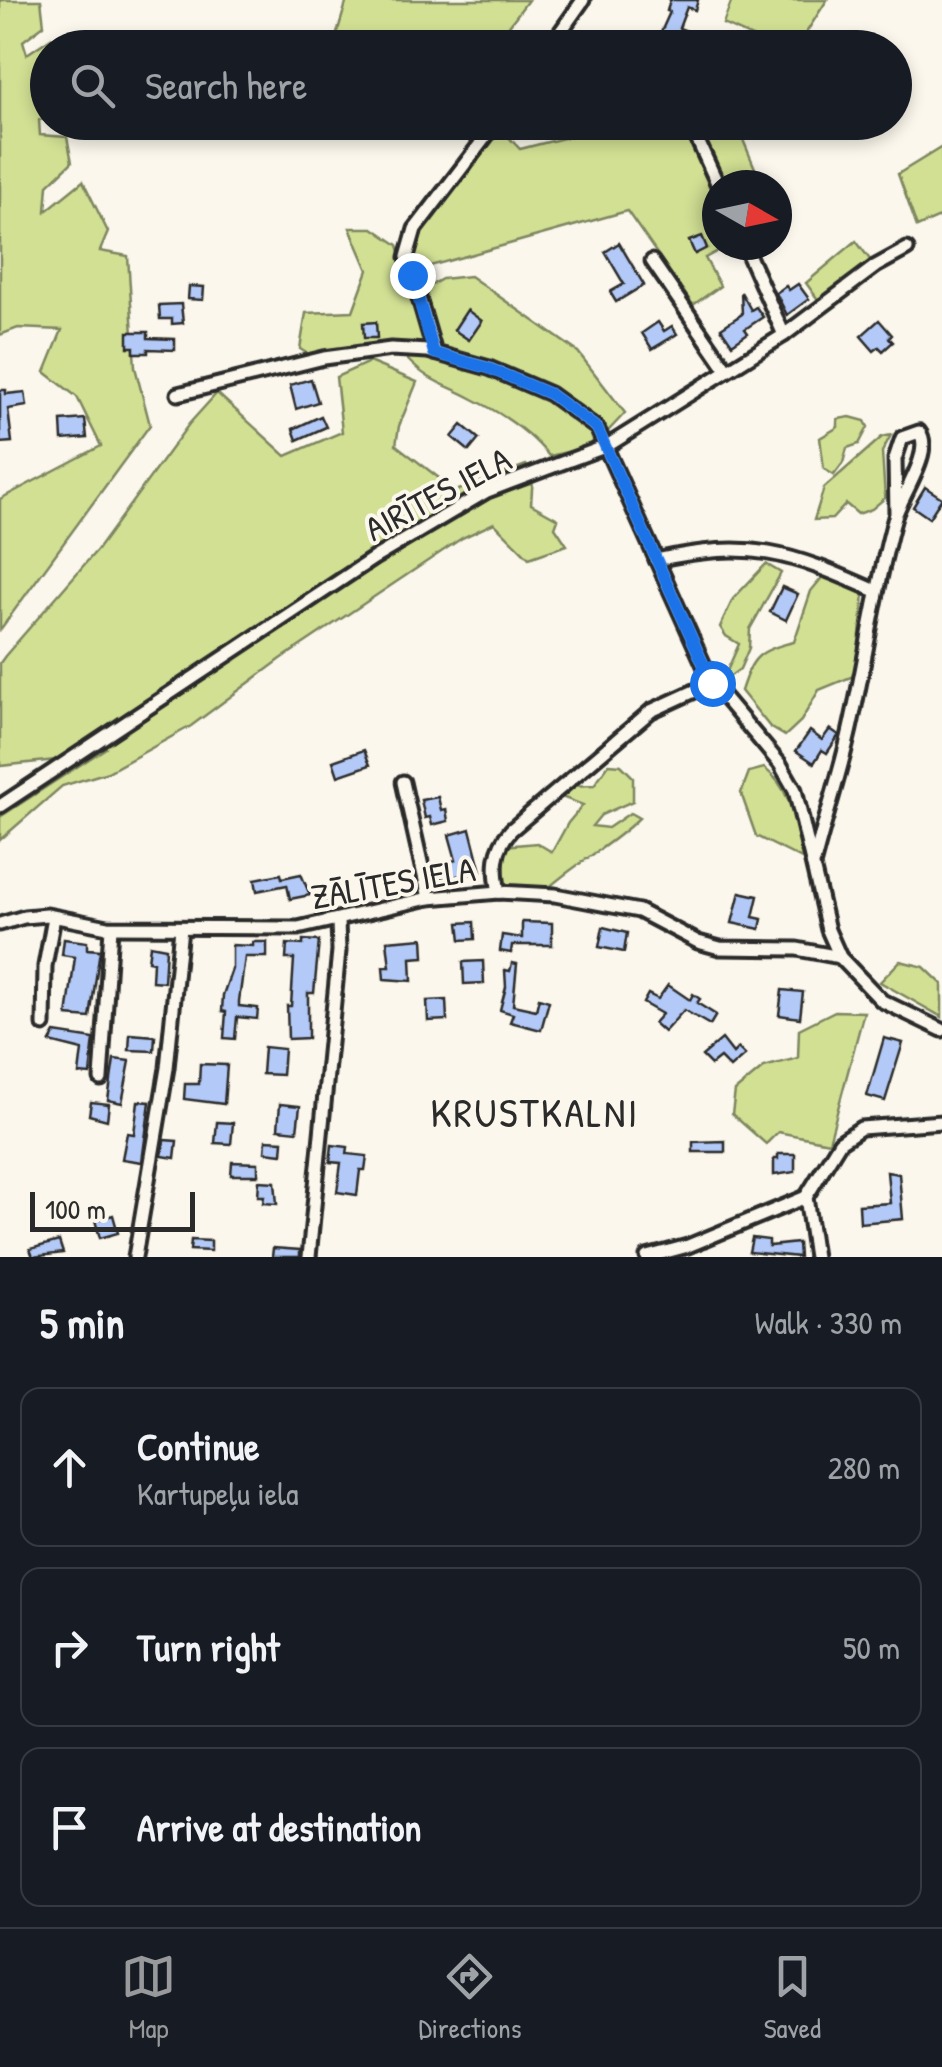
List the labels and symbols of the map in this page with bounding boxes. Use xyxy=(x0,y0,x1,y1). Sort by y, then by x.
north arrow xyxy=(702,170,792,260)
route end xyxy=(390,253,436,299)
street label: AIRĪTES IELA xyxy=(356,435,519,552)
route start xyxy=(690,661,736,707)
street label: ZĀLĪTES IELA xyxy=(307,845,479,920)
district label: KRUSTKALNI xyxy=(430,1085,640,1139)
scale bar xyxy=(30,1187,195,1232)

